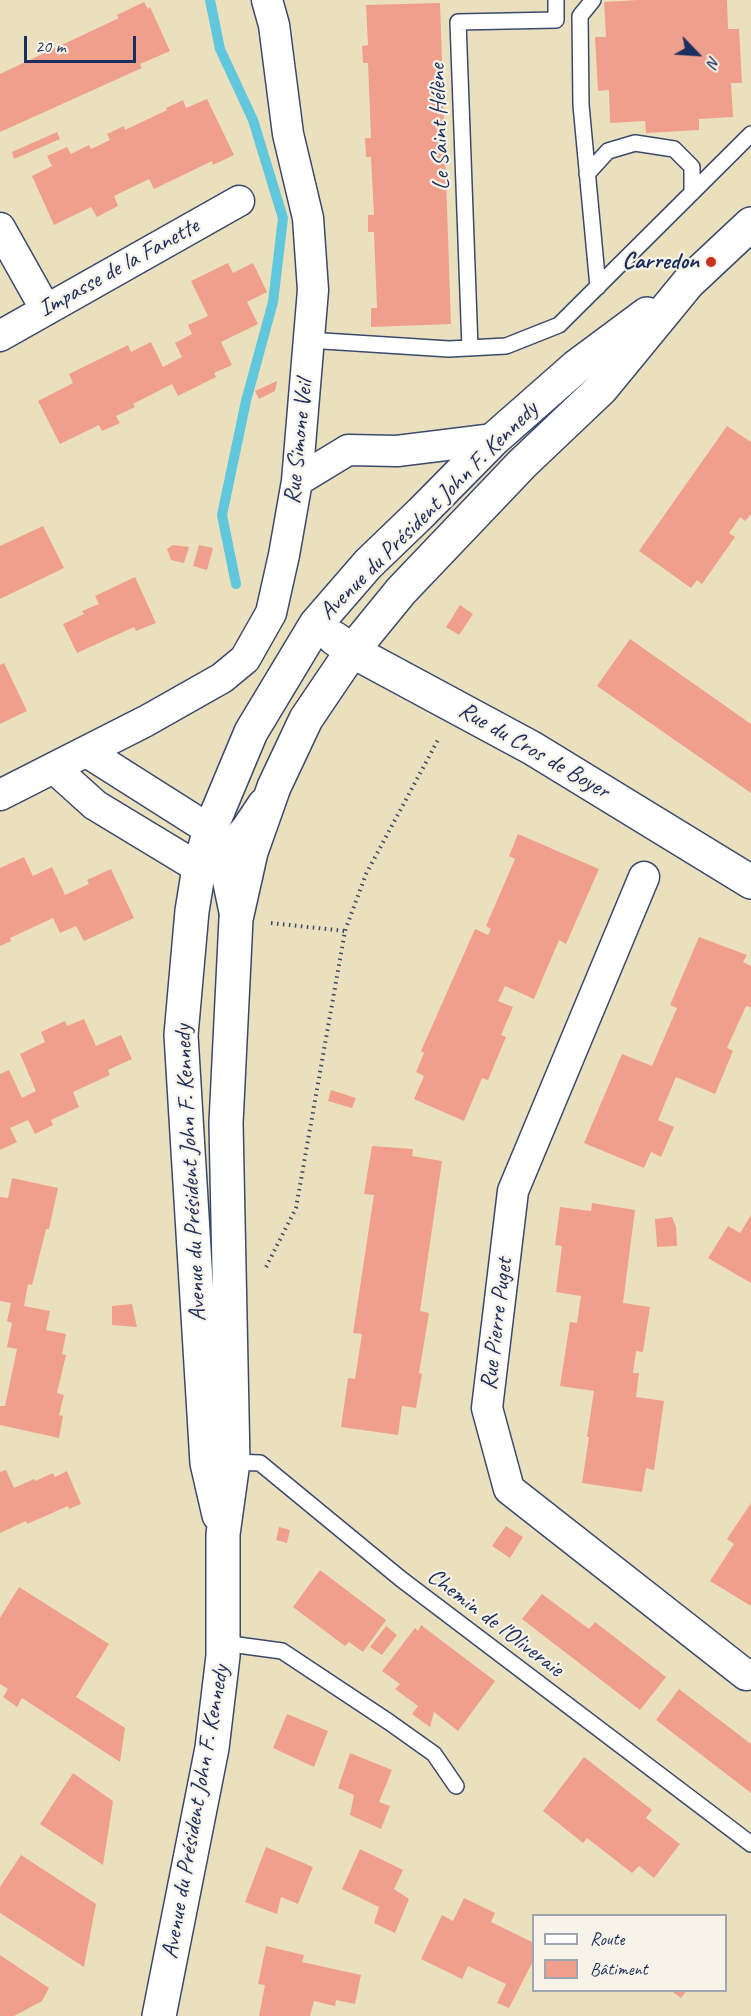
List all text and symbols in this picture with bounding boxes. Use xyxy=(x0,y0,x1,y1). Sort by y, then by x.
scale bar xyxy=(27,24,140,62)
north arrow xyxy=(667,24,727,84)
text: 20 m xyxy=(35,35,66,57)
text: N xyxy=(702,53,724,70)
street label: Le Saint Hélène xyxy=(423,63,457,191)
street label: Impasse de la Fanette xyxy=(34,212,204,324)
place label: Carredon xyxy=(622,248,699,276)
marker: Carredon xyxy=(704,255,718,269)
street label: Rue Simone Veil xyxy=(278,378,320,506)
street label: Avenue du Président John F. Kennedy xyxy=(314,396,544,626)
street label: Rue du Cros de Boyer xyxy=(453,696,615,806)
street label: Avenue du Président John F. Kennedy xyxy=(169,1024,213,1322)
street label: Rue Pierre Puget xyxy=(475,1256,519,1392)
street label: Chemin de l'Oliveraie xyxy=(421,1562,569,1684)
street label: Avenue du Président John F. Kennedy xyxy=(156,1663,236,1961)
legend xyxy=(532,1914,727,1992)
text: Route xyxy=(590,1928,624,1950)
text: Bâtiment xyxy=(590,1958,648,1980)

